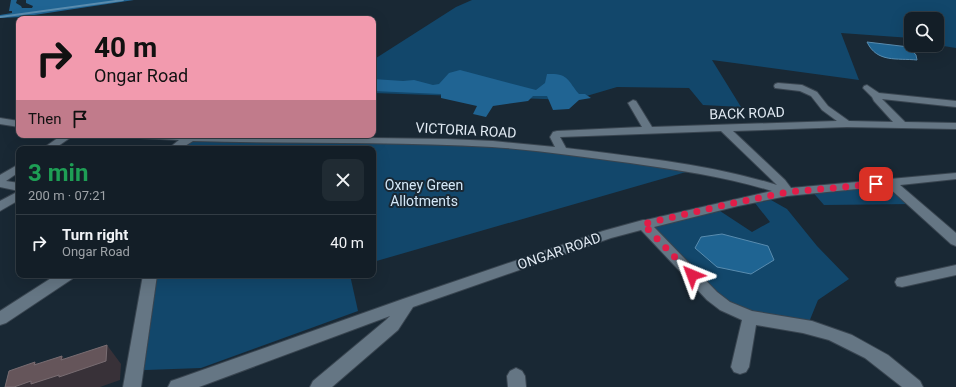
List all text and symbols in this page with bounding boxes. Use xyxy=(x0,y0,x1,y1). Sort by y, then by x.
map controls xyxy=(904,12,944,52)
button: search xyxy=(904,12,944,52)
text: 40 m xyxy=(94,31,157,64)
icon: right xyxy=(28,32,80,84)
text: Ongar Road xyxy=(94,65,188,86)
street label: BACK ROAD xyxy=(709,104,785,122)
icon: arrive xyxy=(69,108,91,130)
text: Then xyxy=(28,110,61,128)
street label: VICTORIA ROAD xyxy=(415,119,517,141)
text: 3 min xyxy=(28,159,88,187)
button: close xyxy=(322,159,364,201)
pin xyxy=(859,167,893,201)
icon: arrive xyxy=(865,173,887,195)
park label: Oxney Green Allotments xyxy=(385,177,463,209)
text: 200 m · 07:21 xyxy=(28,188,107,203)
text: Turn right xyxy=(62,226,128,244)
street label: ONGAR ROAD xyxy=(515,229,603,273)
icon: right xyxy=(28,232,50,254)
text: 40 m xyxy=(330,234,364,252)
text: Ongar Road xyxy=(62,244,130,259)
position arrow xyxy=(671,254,713,296)

